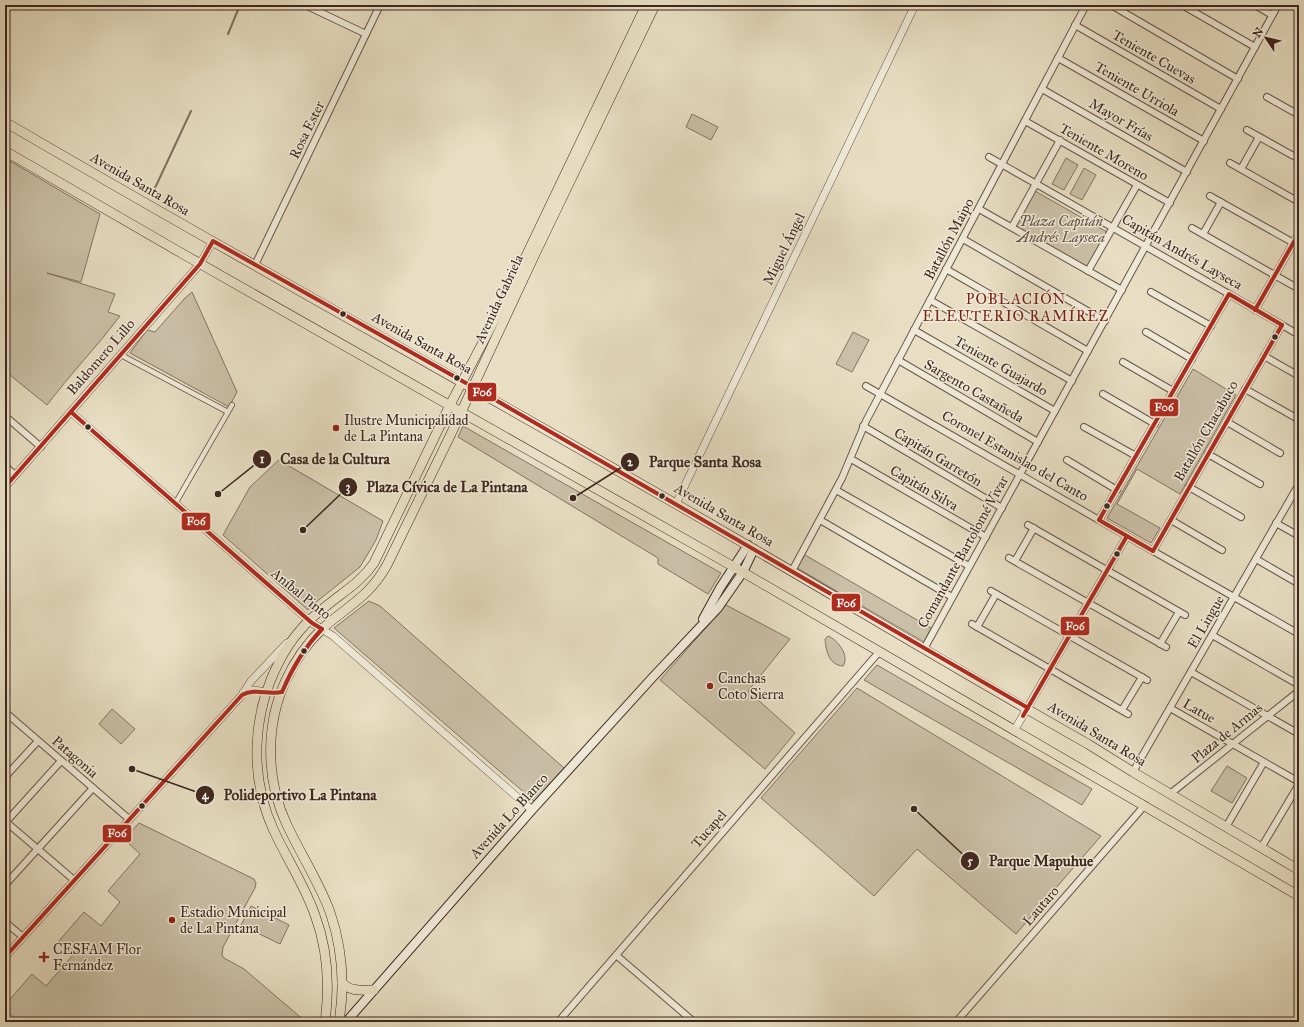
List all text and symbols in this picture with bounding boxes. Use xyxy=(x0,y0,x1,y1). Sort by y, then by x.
north arrow xyxy=(1246,18,1286,58)
text: N xyxy=(1250,24,1267,40)
street label: Teniente Cuevas xyxy=(1109,26,1199,88)
street label: Teniente Urriola xyxy=(1092,58,1182,120)
street label: Mayor Frías xyxy=(1086,95,1156,145)
street label: Rosa Ester xyxy=(286,98,329,162)
street label: Teniente Moreno xyxy=(1056,120,1152,184)
street label: Avenida Santa Rosa xyxy=(86,148,193,219)
street label: Batallón Maipo xyxy=(920,195,978,283)
street label: Miguel Ángel xyxy=(757,209,809,288)
street label: Capitán Andrés Layseca xyxy=(1119,211,1245,293)
park label: Plaza Capitán Andrés Layseca xyxy=(1015,213,1105,246)
street label: Avenida Gabriela xyxy=(471,252,527,347)
district label: POBLACIÓN ELEUTERIO RAMÍREZ xyxy=(923,289,1109,325)
street label: Avenida Santa Rosa xyxy=(368,308,475,378)
unlabelled marker xyxy=(338,309,348,319)
street label: Baldomero Lillo xyxy=(63,316,139,398)
street label: Teniente Guajardo xyxy=(951,332,1051,400)
unlabelled marker xyxy=(1270,332,1280,342)
street label: Sargento Castañeda xyxy=(921,356,1027,426)
unlabelled marker xyxy=(452,373,462,383)
street label: Batallón Chacabuco xyxy=(1170,378,1242,484)
line badge: F06 xyxy=(467,382,497,402)
text: F06 xyxy=(472,386,493,399)
line badge: F06 xyxy=(1149,398,1179,417)
text: F06 xyxy=(1154,401,1175,414)
street label: Coronel Estanislao del Canto xyxy=(939,407,1091,505)
place label: Ilustre Municipalidad de La Pintana xyxy=(344,412,469,445)
unlabelled marker xyxy=(83,422,93,432)
marker: Ilustre Municipalidad de La Pintana xyxy=(331,423,341,433)
street label: Capitán Garretón xyxy=(891,424,986,490)
callout: Casa de la Cultura xyxy=(252,445,398,472)
callout: Parque Santa Rosa xyxy=(620,449,769,476)
text: Casa de la Cultura xyxy=(280,450,391,468)
text: 1 xyxy=(260,452,265,466)
text: Parque Santa Rosa xyxy=(649,453,762,472)
text: 2 xyxy=(627,455,634,469)
street label: Capitán Silva xyxy=(887,462,961,514)
street label: Comandante Bartolomé Vivar xyxy=(914,472,1012,631)
callout: Plaza Cívica de La Pintana xyxy=(338,473,536,500)
text: Plaza Cívica de La Pintana xyxy=(366,478,528,496)
street label: Avenida Santa Rosa xyxy=(670,479,777,550)
text: 3 xyxy=(346,480,351,495)
unlabelled marker xyxy=(657,491,667,501)
unlabelled marker xyxy=(1102,501,1112,511)
line badge: F06 xyxy=(181,512,211,531)
text: F06 xyxy=(186,515,207,528)
unlabelled marker xyxy=(1112,549,1122,559)
street label: Aníbal Pinto xyxy=(267,564,334,623)
street label: El Lingue xyxy=(1184,592,1228,652)
line badge: F06 xyxy=(831,593,861,612)
text: F06 xyxy=(836,597,857,610)
line badge: F06 xyxy=(1060,616,1090,636)
text: F06 xyxy=(1065,620,1086,633)
unlabelled marker xyxy=(299,646,309,656)
place label: Canchas Coto Sierra xyxy=(718,670,784,703)
marker: Canchas Coto Sierra xyxy=(705,681,715,691)
street label: Latue xyxy=(1180,695,1218,727)
street label: Avenida Santa Rosa xyxy=(1044,697,1149,770)
street label: Plaza de Armas xyxy=(1188,699,1266,767)
street label: Patagonia xyxy=(48,732,102,782)
street label: Avenida Lo Blanco xyxy=(466,770,552,863)
callout: Polideportivo La Pintana xyxy=(195,781,385,808)
text: Polideportivo La Pintana xyxy=(223,786,377,805)
text: 4 xyxy=(202,788,210,803)
unlabelled marker xyxy=(137,801,147,811)
street label: Tucapel xyxy=(688,806,730,852)
line badge: F06 xyxy=(102,824,132,843)
text: F06 xyxy=(107,827,128,840)
callout: Parque Mapuhue xyxy=(960,848,1101,875)
text: Parque Mapuhue xyxy=(989,852,1094,871)
text: 5 xyxy=(967,854,973,868)
street label: Lautaro xyxy=(1019,883,1063,929)
place label: Estadio Municipal de La Pintana xyxy=(180,904,287,937)
marker: Estadio Municipal de La Pintana xyxy=(167,915,177,925)
place label: CESFAM Flor Fernández xyxy=(53,941,142,974)
marker: CESFAM Flor Fernández xyxy=(38,951,50,963)

